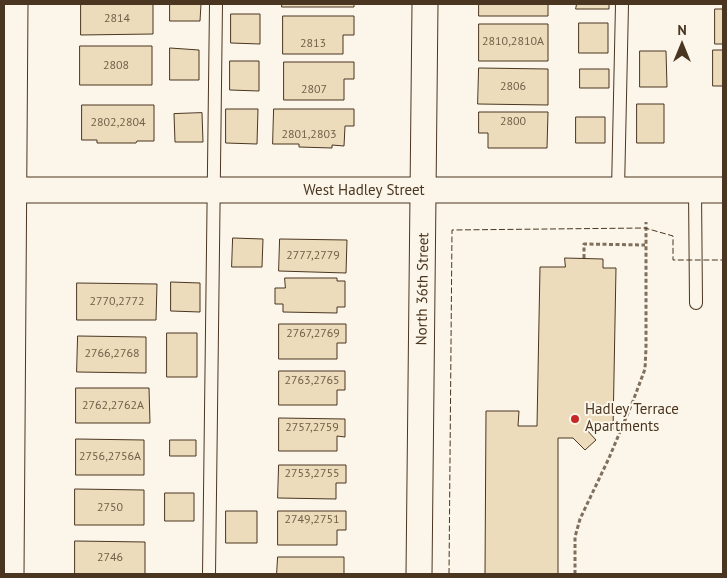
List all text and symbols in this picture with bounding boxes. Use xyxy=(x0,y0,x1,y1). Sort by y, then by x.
house number: 2814 xyxy=(104,12,130,26)
north arrow xyxy=(657,20,707,70)
text: N xyxy=(677,21,687,39)
house number: 2810,2810A xyxy=(482,35,544,49)
house number: 2813 xyxy=(300,37,326,51)
house number: 2808 xyxy=(103,59,129,73)
house number: 2806 xyxy=(500,80,526,94)
house number: 2807 xyxy=(301,83,327,97)
house number: 2800 xyxy=(500,115,526,129)
house number: 2802,2804 xyxy=(90,116,146,130)
house number: 2801,2803 xyxy=(281,128,337,142)
street label: West Hadley Street xyxy=(303,182,425,200)
street label: North 36th Street xyxy=(413,232,433,346)
house number: 2777,2779 xyxy=(286,249,340,263)
house number: 2770,2772 xyxy=(89,295,145,309)
house number: 2767,2769 xyxy=(286,327,340,341)
house number: 2766,2768 xyxy=(84,347,140,361)
house number: 2763,2765 xyxy=(284,374,340,388)
house number: 2762,2762A xyxy=(82,399,144,413)
place label: Hadley Terrace Apartments xyxy=(585,401,679,436)
marker: Hadley Terrace Apartments xyxy=(569,413,581,425)
house number: 2757,2759 xyxy=(285,421,339,435)
house number: 2756,2756A xyxy=(79,450,141,464)
house number: 2753,2755 xyxy=(284,467,340,481)
house number: 2750 xyxy=(97,501,123,515)
house number: 2749,2751 xyxy=(284,513,340,527)
house number: 2746 xyxy=(97,551,123,565)

